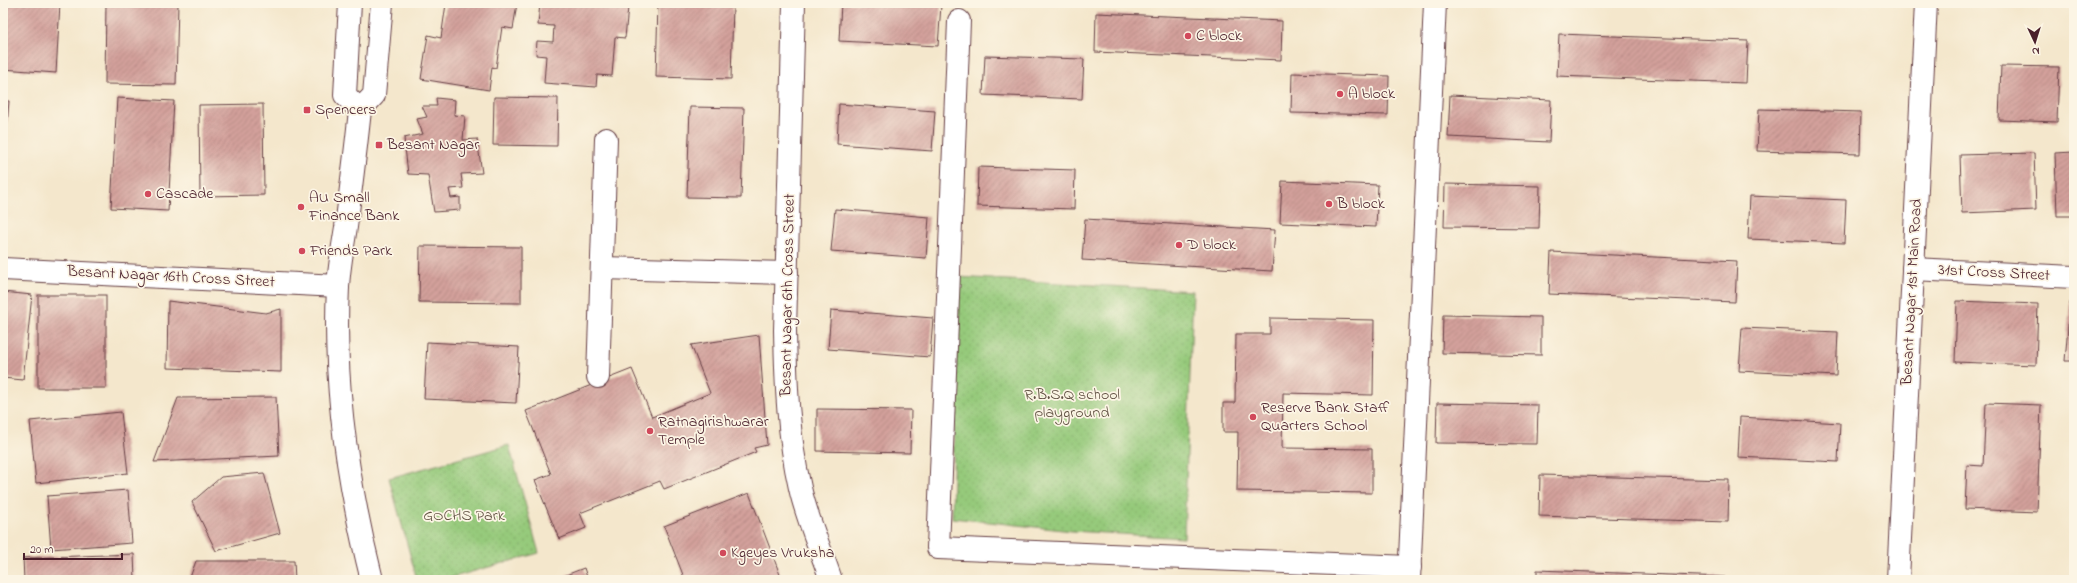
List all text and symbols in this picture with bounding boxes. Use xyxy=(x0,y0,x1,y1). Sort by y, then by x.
north arrow xyxy=(2015,22,2055,62)
place label: C block xyxy=(1196,24,1243,48)
marker: C block xyxy=(1183,31,1193,41)
text: N xyxy=(2031,43,2040,59)
place label: A block xyxy=(1348,82,1396,106)
marker: A block xyxy=(1335,89,1345,99)
place label: Spencers xyxy=(315,98,376,122)
marker: Spencers xyxy=(302,105,312,115)
place label: Besant Nagar xyxy=(386,133,479,157)
marker: Besant Nagar xyxy=(374,140,384,150)
place label: Cascade xyxy=(156,182,214,206)
place label: AU Small Finance Bank xyxy=(308,186,400,228)
marker: Cascade xyxy=(143,189,153,199)
place label: B block xyxy=(1336,192,1386,216)
street label: Besant Nagar 6th Cross Street xyxy=(774,193,802,398)
street label: Besant Nagar 1st Main Road xyxy=(1895,198,1929,387)
marker: B block xyxy=(1324,199,1334,209)
marker: AU Small Finance Bank xyxy=(296,202,306,212)
place label: D block xyxy=(1186,233,1237,257)
place label: Friends Park xyxy=(309,239,393,263)
marker: D block xyxy=(1174,240,1184,250)
marker: Friends Park xyxy=(297,246,307,256)
street label: 31st Cross Street xyxy=(1938,258,2051,288)
street label: Besant Nagar 16th Cross Street xyxy=(66,260,276,294)
park label: R.B.S.Q school playground xyxy=(1024,383,1120,425)
place label: Reserve Bank Staff Quarters School xyxy=(1261,396,1390,438)
place label: Ratnagirishwarar Temple xyxy=(658,410,769,452)
marker: Reserve Bank Staff Quarters School xyxy=(1248,412,1258,422)
marker: Ratnagirishwarar Temple xyxy=(645,426,655,436)
park label: GOCHS Park xyxy=(423,504,506,528)
scale bar xyxy=(24,535,122,561)
text: 20 m xyxy=(30,541,53,559)
place label: Kgeyes Vruksha xyxy=(731,541,834,565)
marker: Kgeyes Vruksha xyxy=(718,548,728,558)

